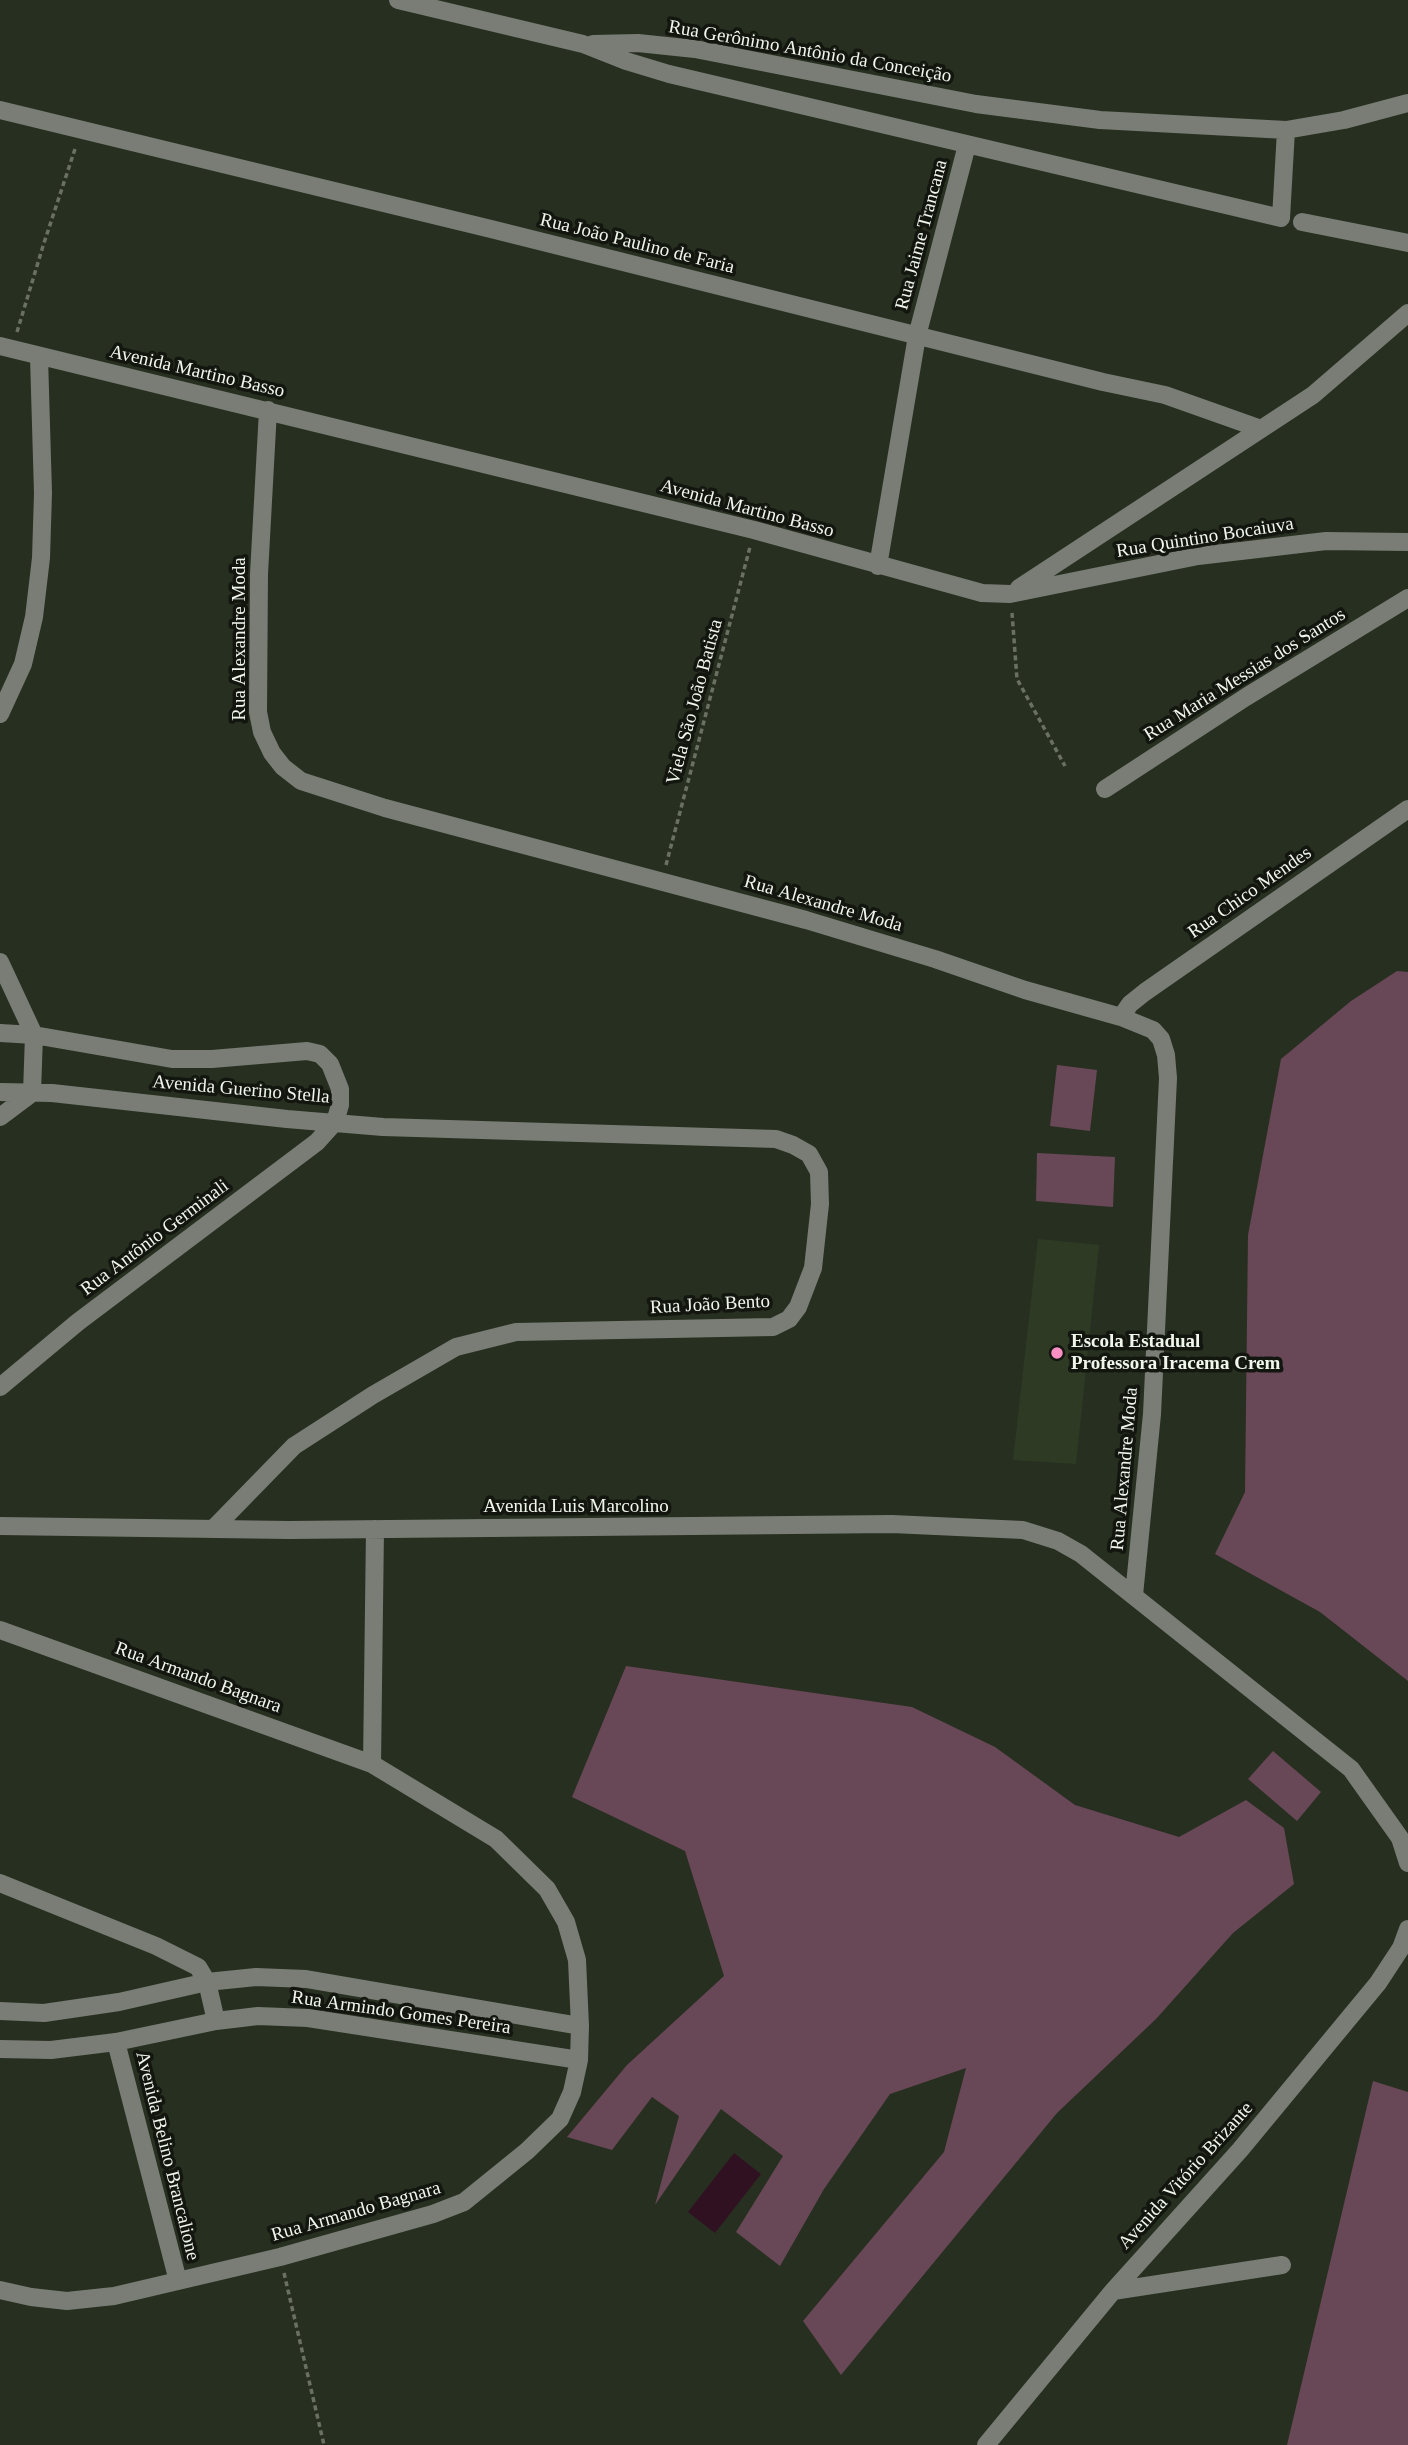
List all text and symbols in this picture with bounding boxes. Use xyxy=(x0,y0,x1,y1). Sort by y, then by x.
street label: Rua Gerônimo Antônio da Conceição xyxy=(667,16,953,88)
street label: Rua Jaime Trancana xyxy=(891,157,953,313)
street label: Rua João Paulino de Faria xyxy=(537,209,737,279)
street label: Avenida Martino Basso xyxy=(107,341,287,403)
street label: Avenida Martino Basso xyxy=(658,475,836,543)
street label: Rua Quintino Bocaiuva xyxy=(1115,513,1295,563)
street label: Rua Alexandre Moda xyxy=(229,557,251,721)
street label: Rua Maria Messias dos Santos xyxy=(1140,604,1350,746)
street label: Viela São João Batista xyxy=(662,617,728,787)
street label: Rua Chico Mendes xyxy=(1184,842,1316,944)
street label: Rua Alexandre Moda xyxy=(741,871,905,937)
street label: Avenida Guerino Stella xyxy=(151,1071,331,1109)
street label: Rua Antônio Germinali xyxy=(76,1175,234,1301)
street label: Rua João Bento xyxy=(649,1290,771,1320)
place label: Escola Estadual Professora Iracema Crem xyxy=(1071,1331,1280,1375)
marker: Escola Estadual Professora Iracema Crem xyxy=(1049,1345,1065,1361)
street label: Rua Alexandre Moda xyxy=(1107,1387,1143,1551)
street label: Avenida Luis Marcolino xyxy=(483,1496,669,1518)
street label: Rua Armando Bagnara xyxy=(112,1637,284,1719)
street label: Rua Armindo Gomes Pereira xyxy=(290,1986,512,2040)
street label: Avenida Belino Brancalione xyxy=(130,2049,204,2263)
street label: Avenida Vitório Brizante xyxy=(1114,2098,1258,2254)
street label: Rua Armando Bagnara xyxy=(269,2177,443,2247)

